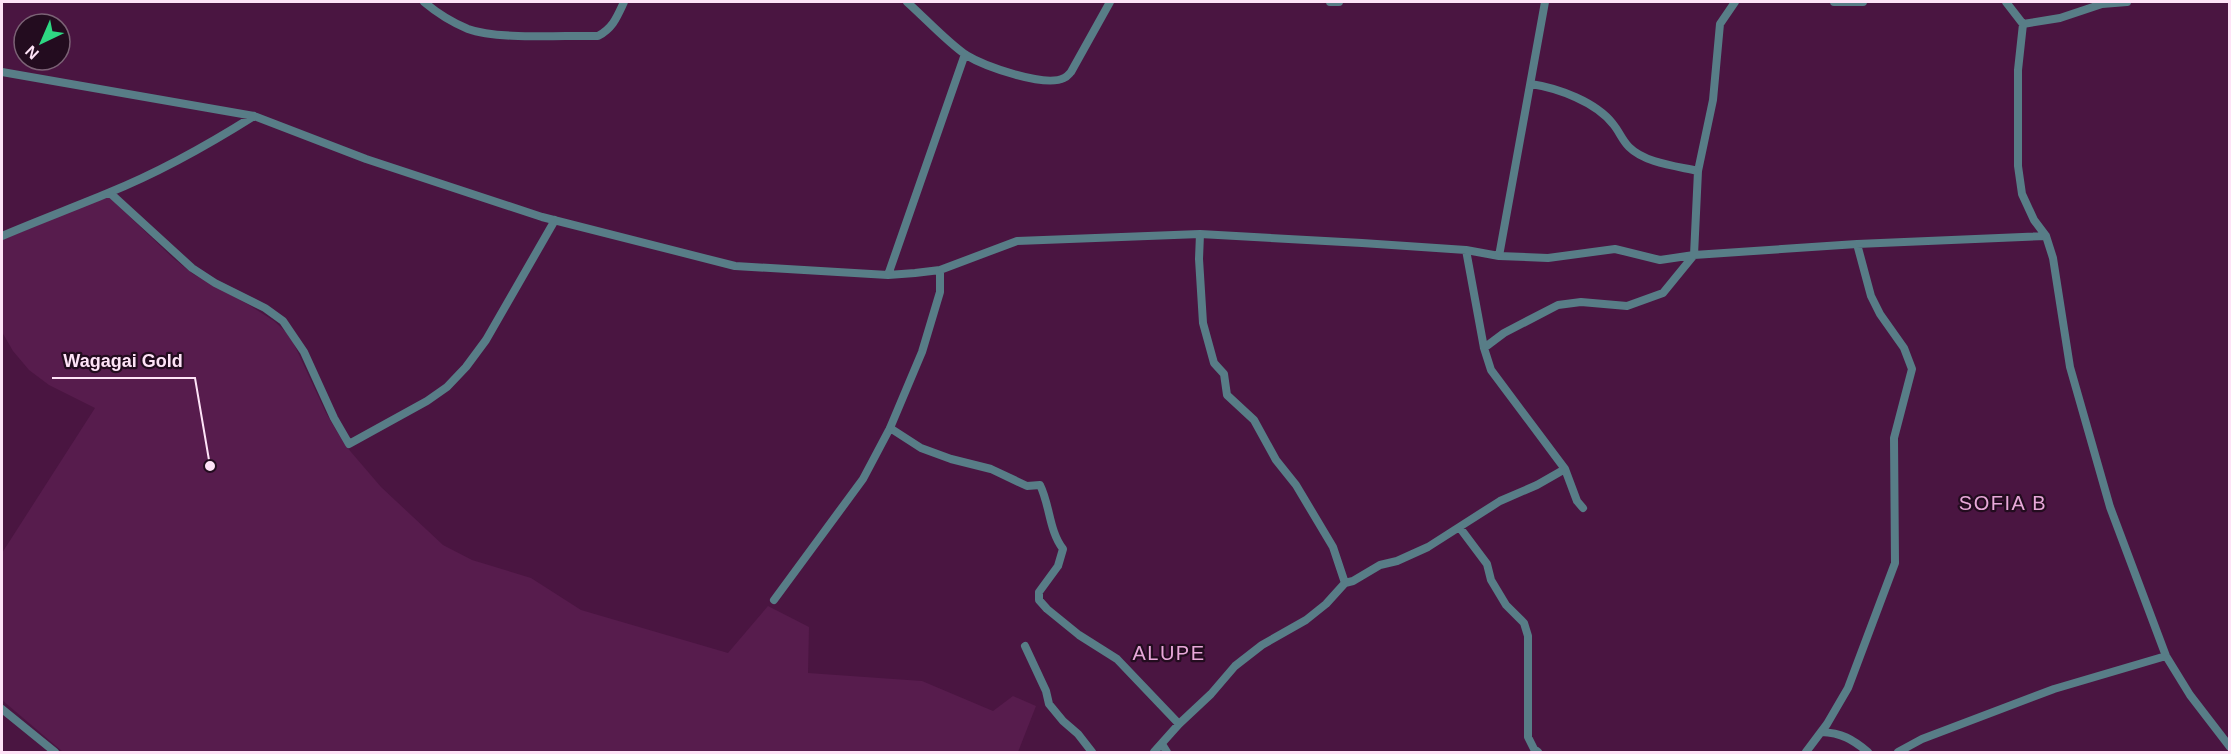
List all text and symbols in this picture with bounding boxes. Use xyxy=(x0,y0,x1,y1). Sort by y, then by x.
north arrow xyxy=(12,12,72,72)
text: N xyxy=(22,42,42,63)
callout: Wagagai Gold xyxy=(52,342,195,378)
text: Wagagai Gold xyxy=(63,351,183,371)
district label: SOFIA B xyxy=(1959,492,2047,514)
district label: ALUPE xyxy=(1132,642,1206,664)

